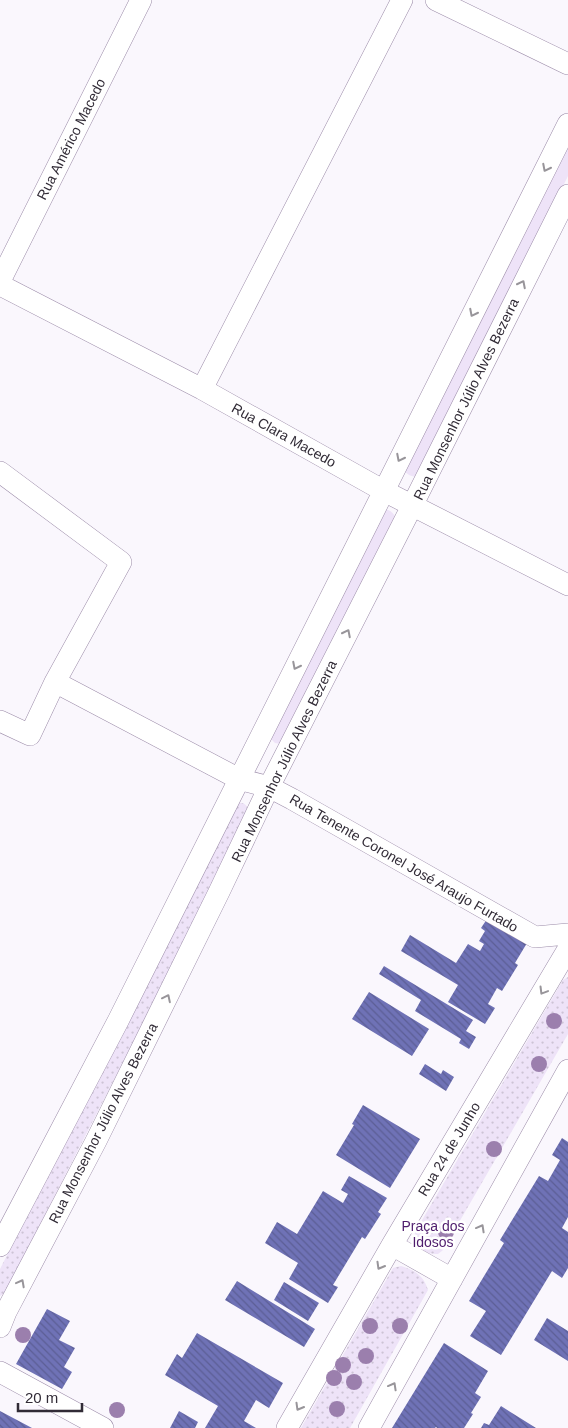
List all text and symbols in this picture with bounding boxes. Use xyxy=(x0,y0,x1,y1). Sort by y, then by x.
street label: Rua Américo Macedo xyxy=(33,76,109,202)
one-way arrow xyxy=(542,163,552,172)
one-way arrow xyxy=(516,281,526,290)
street label: Rua Monsenhor Júlio Alves Bezerra xyxy=(410,295,522,503)
one-way arrow xyxy=(469,308,479,317)
street label: Rua Clara Macedo xyxy=(229,400,339,470)
one-way arrow xyxy=(396,453,406,462)
one-way arrow xyxy=(341,629,351,638)
street label: Rua Monsenhor Júlio Alves Bezerra xyxy=(228,657,340,865)
one-way arrow xyxy=(292,661,302,670)
street label: Rua Tenente Coronel José Araujo Furtado xyxy=(287,791,521,935)
one-way arrow xyxy=(540,985,550,994)
one-way arrow xyxy=(161,994,171,1003)
street label: Rua Monsenhor Júlio Alves Bezerra xyxy=(45,1020,161,1226)
street label: Rua 24 de Junho xyxy=(415,1099,483,1199)
park label: Praça dos Idosos xyxy=(401,1218,465,1250)
one-way arrow xyxy=(474,1225,484,1234)
one-way arrow xyxy=(376,1260,386,1269)
one-way arrow xyxy=(15,1280,25,1289)
scale bar xyxy=(18,1380,81,1412)
one-way arrow xyxy=(387,1382,397,1391)
text: 20 m xyxy=(25,1389,58,1406)
one-way arrow xyxy=(295,1401,305,1410)

